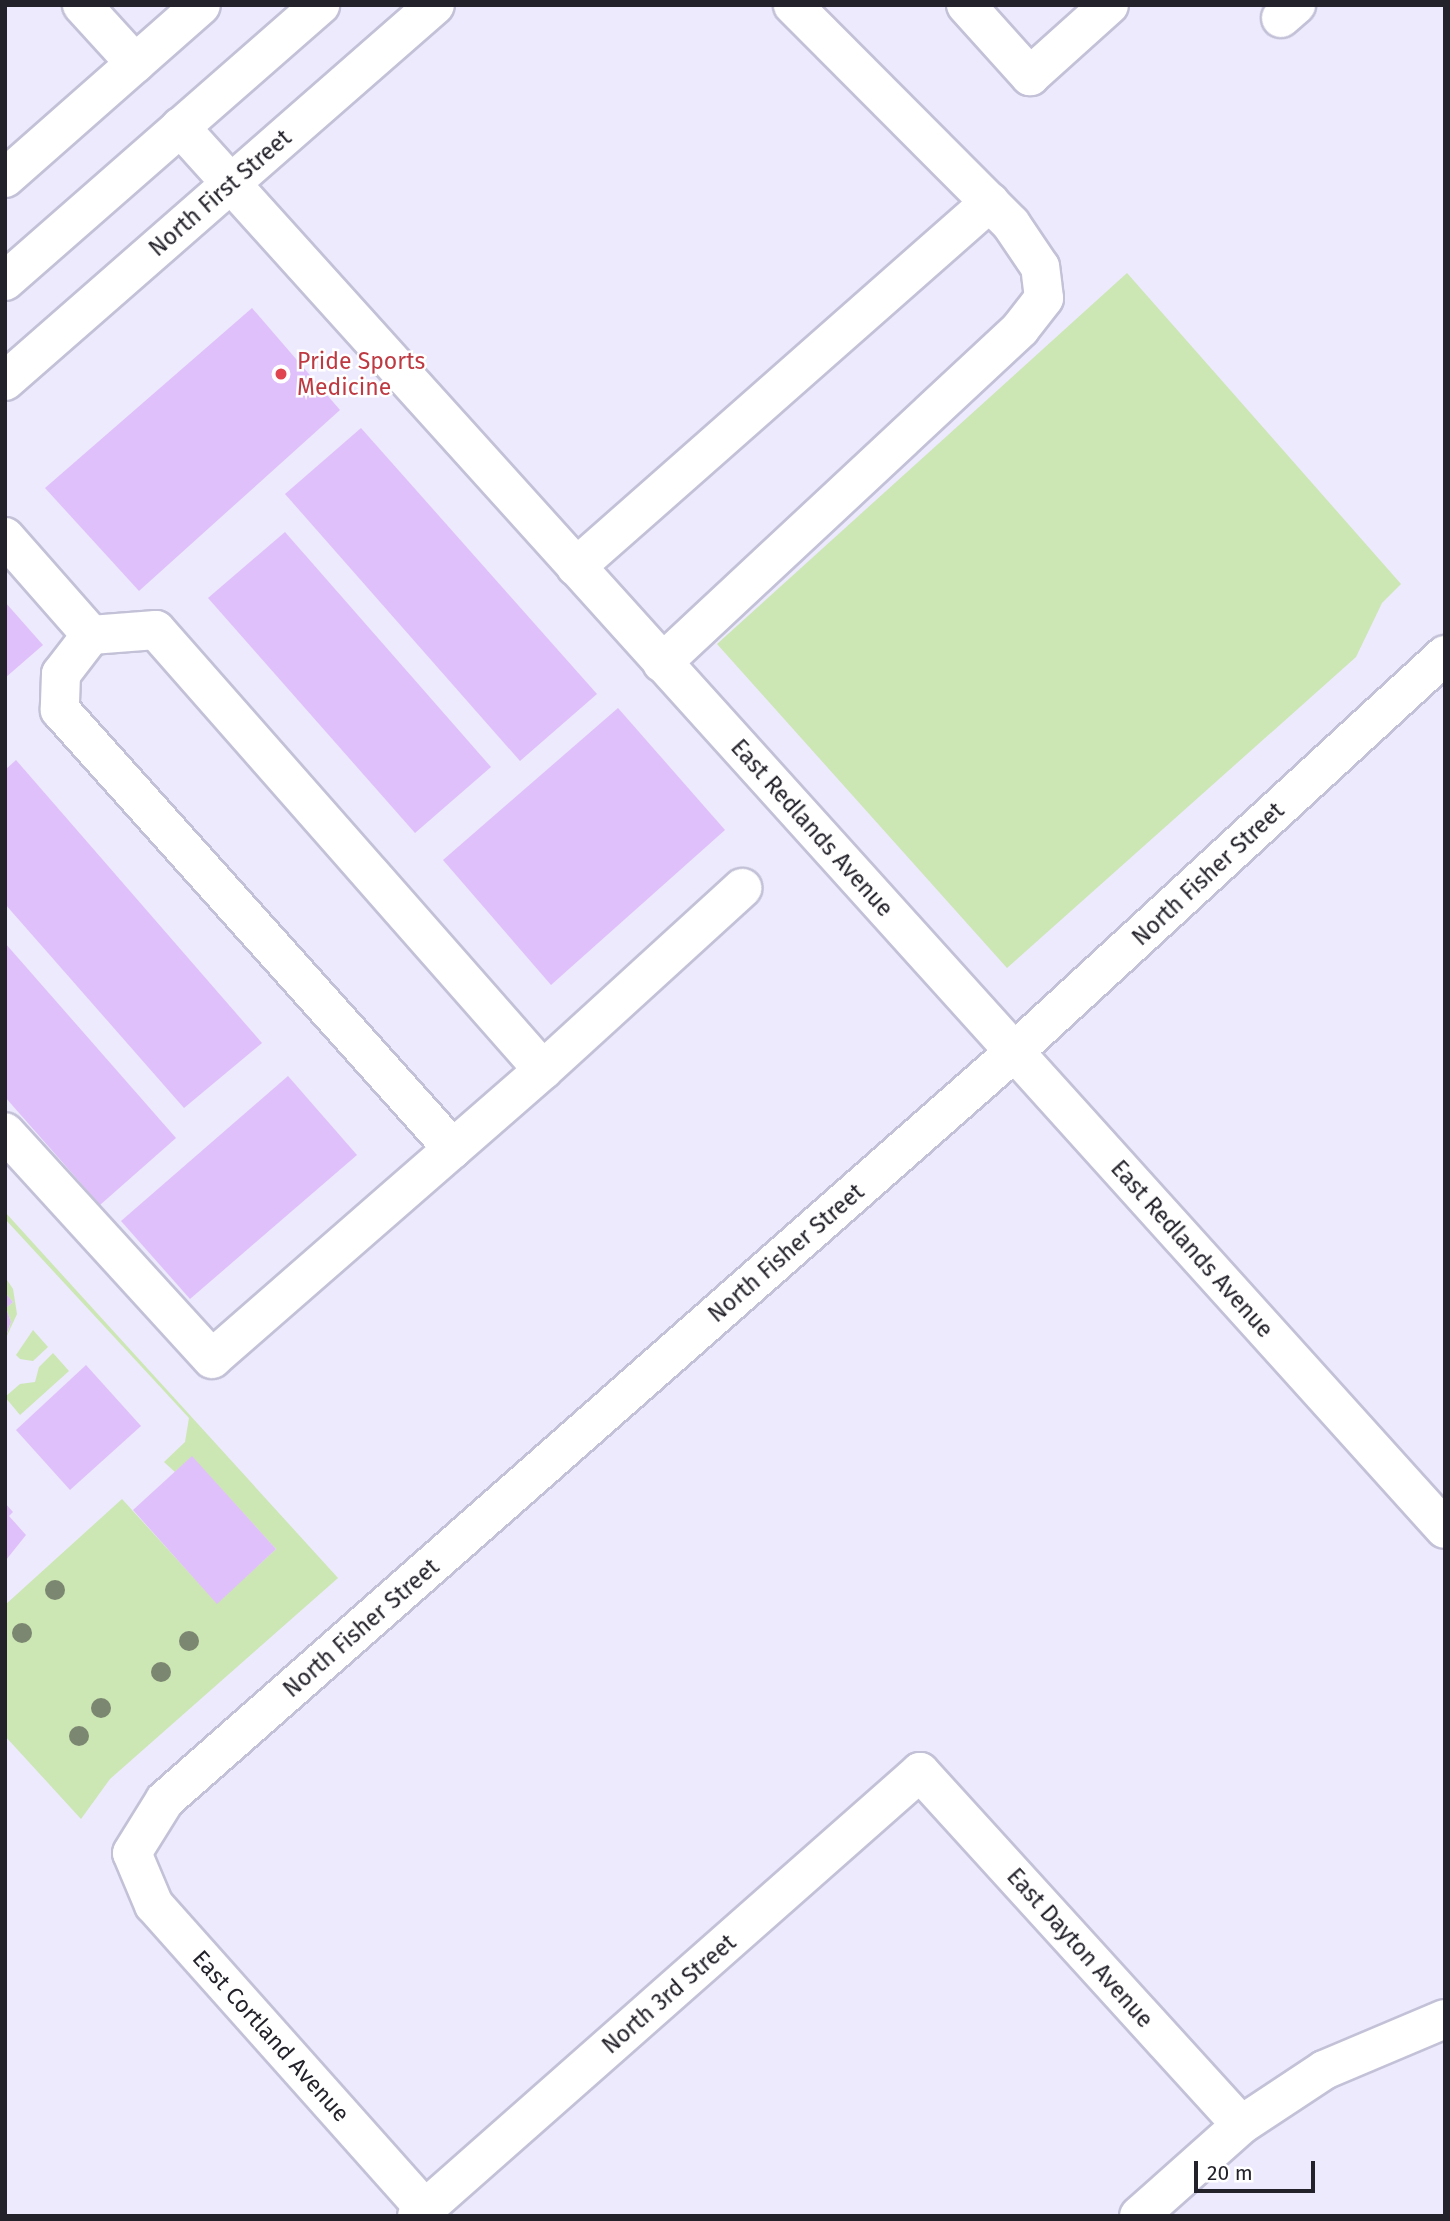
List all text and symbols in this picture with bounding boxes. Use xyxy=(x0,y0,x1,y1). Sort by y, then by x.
street label: North First Street xyxy=(143,124,297,262)
place label: Pride Sports Medicine xyxy=(297,347,425,401)
marker: Pride Sports Medicine xyxy=(271,364,291,384)
street label: East Redlands Avenue xyxy=(725,734,899,922)
street label: North Fisher Street xyxy=(1127,797,1289,951)
street label: East Redlands Avenue xyxy=(1105,1155,1279,1343)
street label: North Fisher Street xyxy=(703,1178,869,1328)
street label: North Fisher Street xyxy=(278,1553,444,1703)
street label: East Dayton Avenue xyxy=(1001,1863,1159,2033)
street label: North 3rd Street xyxy=(597,1929,741,2059)
street label: East Cortland Avenue xyxy=(187,1945,355,2127)
scale bar xyxy=(1198,2148,1319,2192)
text: 20 m xyxy=(1207,2160,1253,2186)

